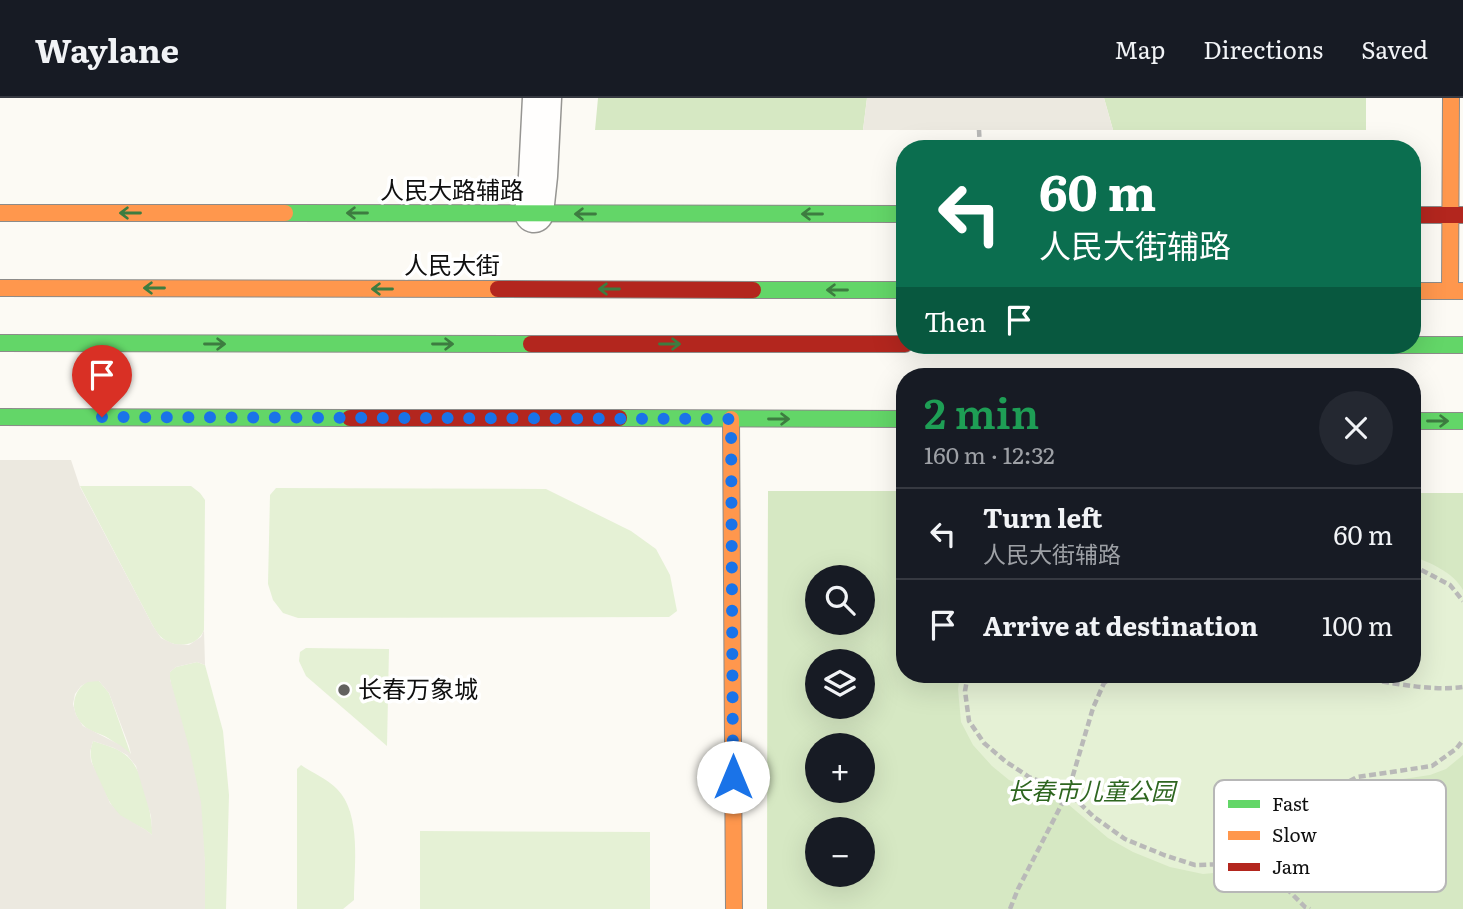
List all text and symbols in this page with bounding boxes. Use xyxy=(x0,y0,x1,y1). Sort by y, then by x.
text: Waylane xyxy=(35,24,179,73)
text: Map xyxy=(1114,31,1165,66)
text: Directions xyxy=(1203,31,1323,66)
text: Saved xyxy=(1361,31,1428,66)
text: 60 m xyxy=(1039,153,1156,226)
icon: left xyxy=(924,168,1015,259)
street label: 人民大路辅路 xyxy=(380,171,524,206)
one-way arrow xyxy=(118,206,141,220)
one-way arrow xyxy=(346,206,369,220)
one-way arrow xyxy=(573,207,596,220)
one-way arrow xyxy=(801,207,824,221)
text: 人民大街辅路 xyxy=(1039,220,1231,268)
street label: 人民大街 xyxy=(404,246,500,281)
one-way arrow xyxy=(143,281,166,295)
one-way arrow xyxy=(370,282,393,296)
one-way arrow xyxy=(598,282,621,296)
one-way arrow xyxy=(825,283,848,297)
text: Then xyxy=(924,301,986,340)
icon: arrive xyxy=(1000,301,1038,339)
one-way arrow xyxy=(203,337,226,351)
one-way arrow xyxy=(431,337,454,351)
one-way arrow xyxy=(658,337,681,351)
pin xyxy=(72,345,132,417)
icon: arrive xyxy=(83,356,121,394)
text: 2 min xyxy=(924,380,1039,442)
button: close xyxy=(1319,391,1393,465)
one-way arrow xyxy=(767,412,790,426)
one-way arrow xyxy=(1426,414,1449,428)
text: 160 m · 12:32 xyxy=(924,437,1055,471)
text: Turn left xyxy=(983,497,1102,536)
text: 60 m xyxy=(1334,514,1393,553)
icon: left xyxy=(924,515,962,553)
text: 人民大街辅路 xyxy=(983,536,1121,570)
map controls xyxy=(805,565,875,887)
button: search xyxy=(805,565,875,635)
text: Arrive at destination xyxy=(983,605,1258,644)
text: 100 m xyxy=(1322,605,1393,644)
icon: arrive xyxy=(924,606,962,644)
button: layers xyxy=(805,649,875,719)
place label: 长春万象城 xyxy=(358,670,478,705)
marker: 长春万象城 xyxy=(336,682,352,698)
button: + xyxy=(805,733,875,803)
position arrow xyxy=(696,740,770,814)
park label: 长春市儿童公园 xyxy=(1007,772,1178,807)
legend xyxy=(1214,780,1446,892)
text: Fast xyxy=(1272,789,1309,817)
button: − xyxy=(805,817,875,887)
text: Slow xyxy=(1272,820,1317,848)
text: Jam xyxy=(1272,852,1310,880)

